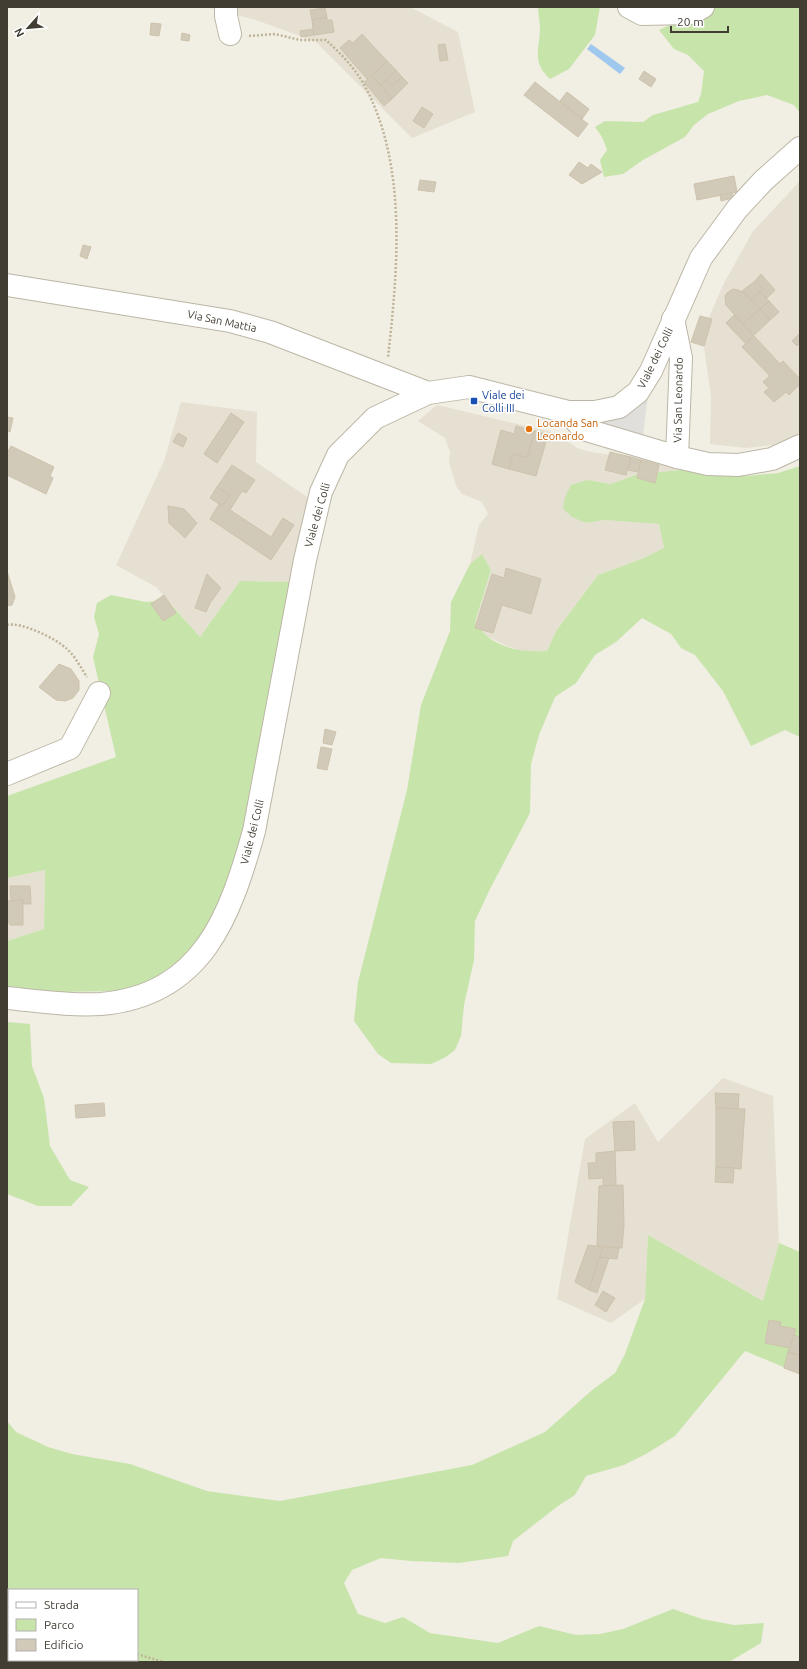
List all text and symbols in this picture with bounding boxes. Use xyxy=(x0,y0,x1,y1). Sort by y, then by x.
north arrow xyxy=(8,8,48,48)
scale bar xyxy=(671,8,728,34)
text: 20 m xyxy=(677,15,704,28)
text: N xyxy=(12,26,26,39)
street label: Via San Mattia xyxy=(186,308,258,334)
street label: Viale dei Colli xyxy=(635,326,675,390)
street label: Via San Leonardo xyxy=(671,357,685,443)
place label: Viale dei Colli III xyxy=(482,389,524,414)
marker: Viale dei Colli III xyxy=(469,396,479,406)
place label: Locanda San Leonardo xyxy=(537,417,598,442)
marker: Locanda San Leonardo xyxy=(524,424,534,434)
street label: Viale dei Colli xyxy=(302,481,332,549)
street label: Viale dei Colli xyxy=(238,798,266,866)
legend xyxy=(8,1589,138,1661)
text: Strada xyxy=(44,1598,79,1611)
text: Parco xyxy=(44,1618,74,1631)
text: Edificio xyxy=(44,1638,84,1651)

